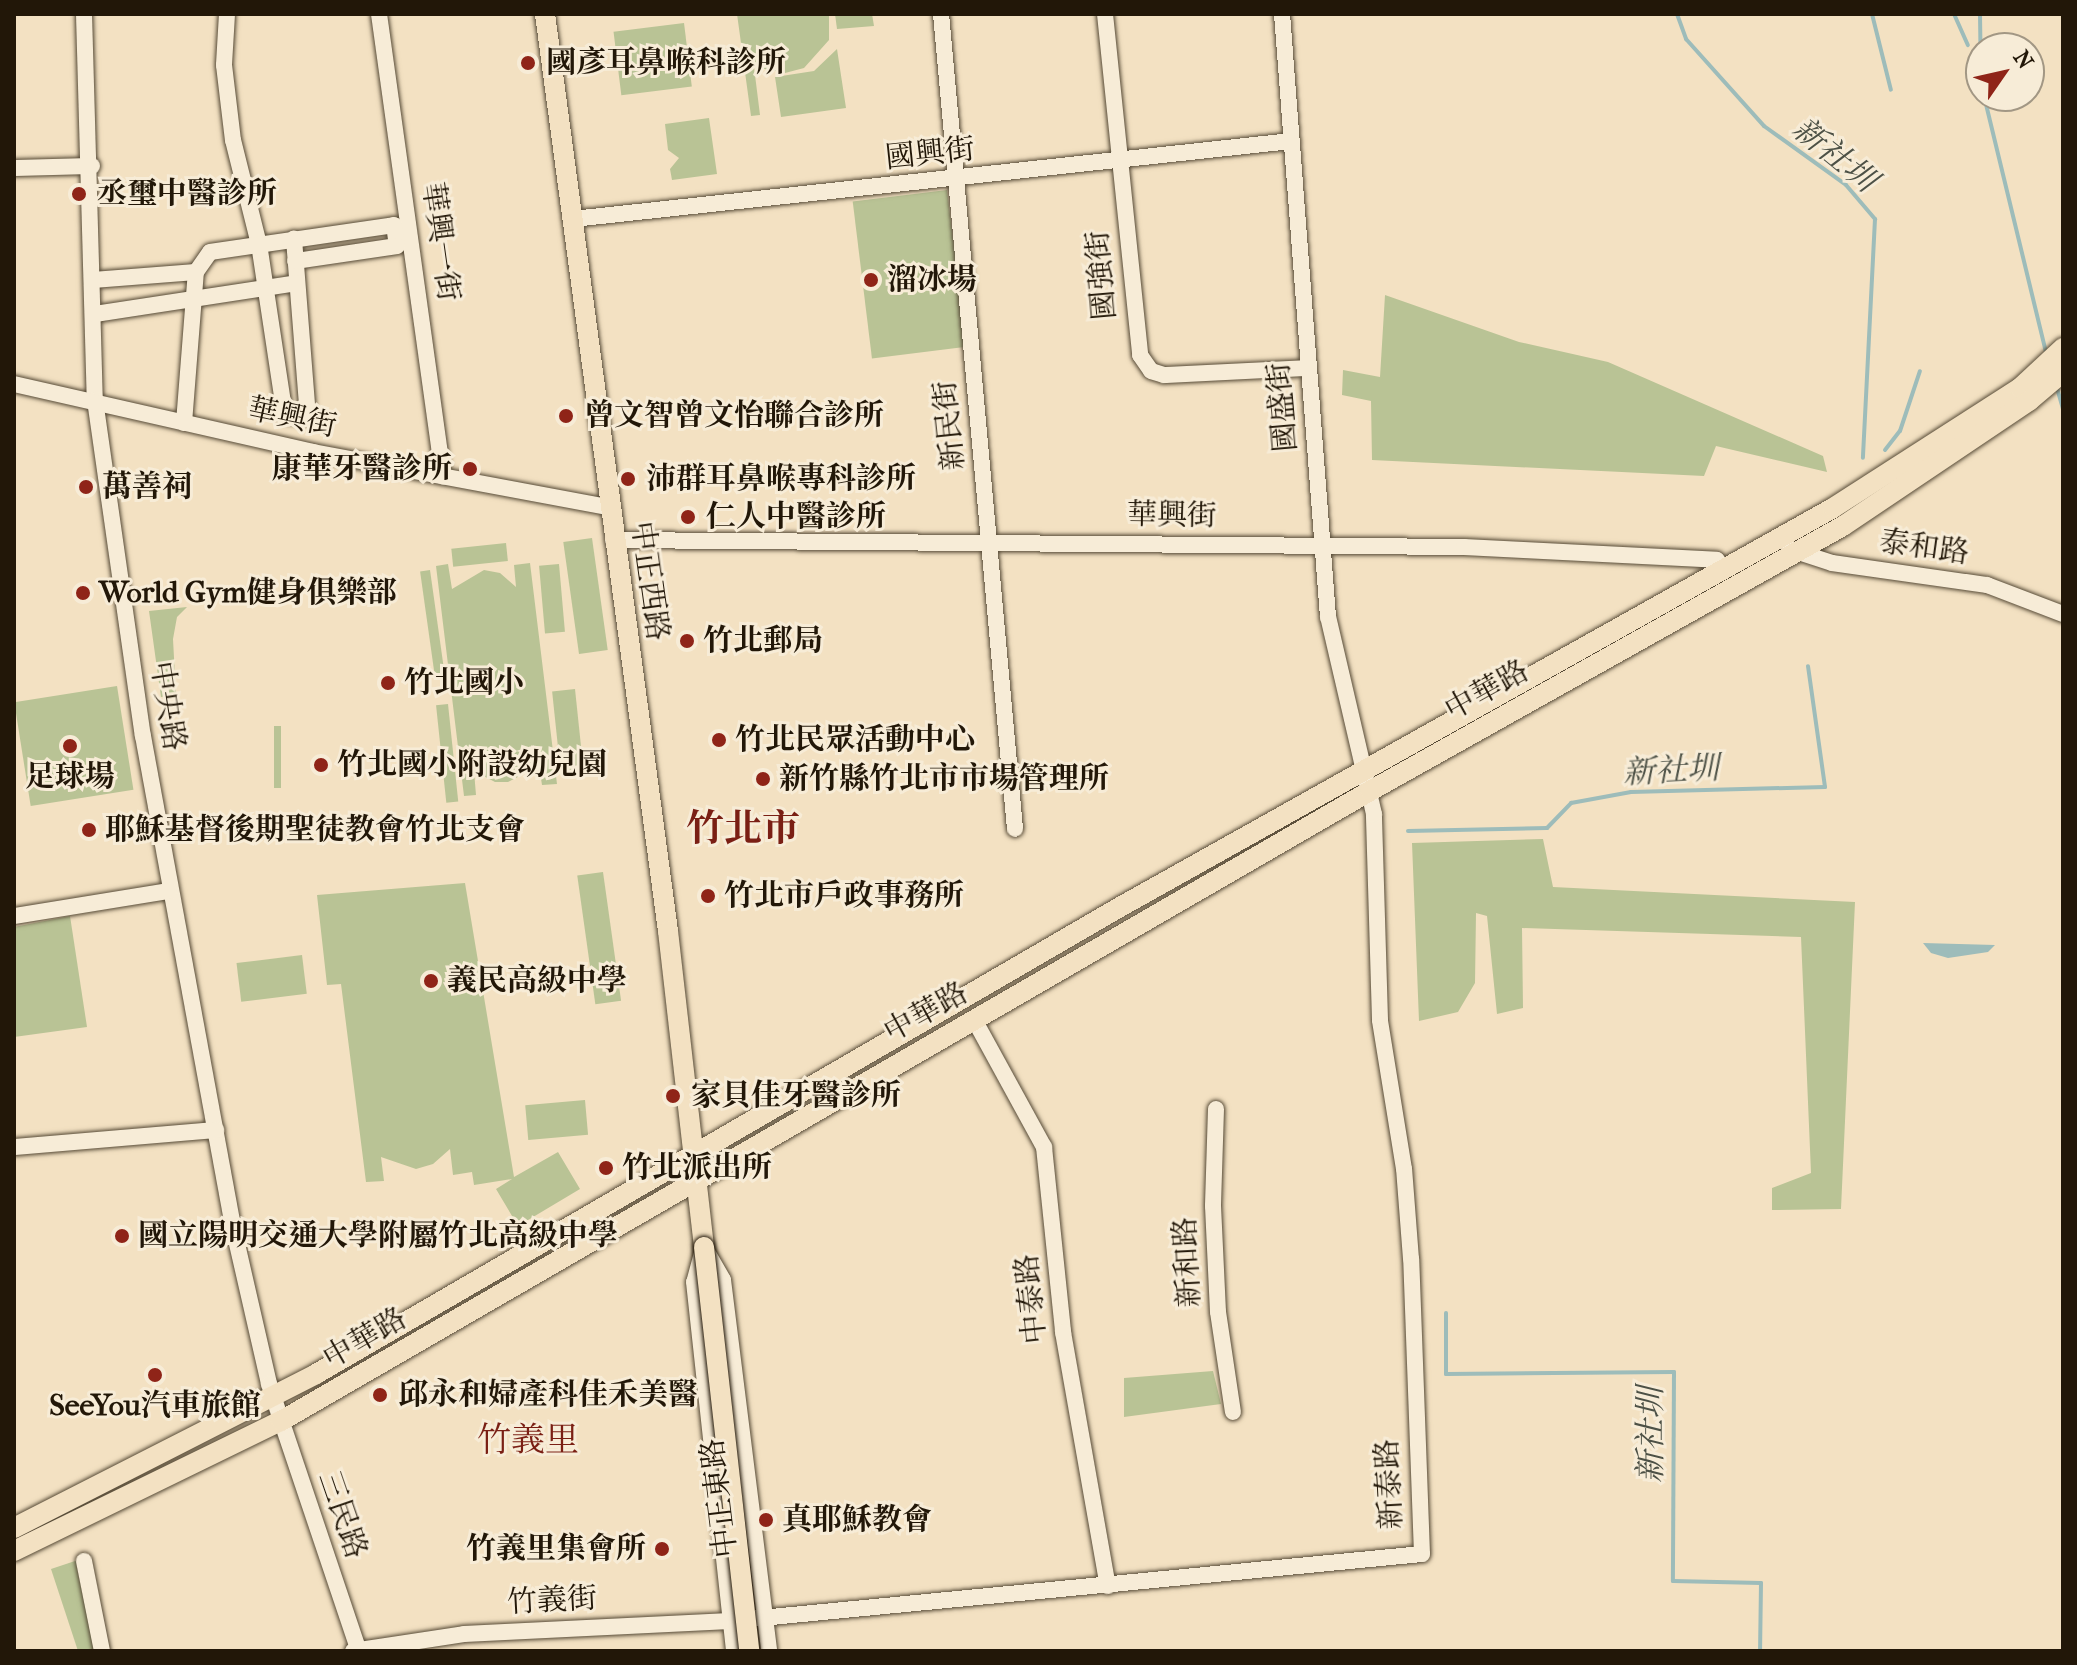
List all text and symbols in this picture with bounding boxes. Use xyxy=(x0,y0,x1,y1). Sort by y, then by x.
north arrow xyxy=(1965,32,2045,112)
place label: 國彥耳鼻喉科診所 xyxy=(546,45,786,81)
text: N xyxy=(2008,45,2039,74)
marker: 國彥耳鼻喉科診所 xyxy=(517,52,539,74)
water label: 新社圳 xyxy=(1785,110,1883,200)
street label: 國興街 xyxy=(883,131,977,177)
place label: 丞璽中醫診所 xyxy=(97,176,277,212)
street label: 華興一街 xyxy=(414,180,466,304)
marker: 丞璽中醫診所 xyxy=(68,183,90,205)
street label: 國強街 xyxy=(1080,229,1124,321)
place label: 溜冰場 xyxy=(887,262,977,298)
marker: 溜冰場 xyxy=(862,271,880,289)
street label: 國盛街 xyxy=(1261,361,1305,453)
street label: 新民街 xyxy=(927,378,973,472)
street label: 華興街 xyxy=(244,391,340,445)
place label: 曾文智曾文怡聯合診所 xyxy=(584,398,884,434)
marker: 曾文智曾文怡聯合診所 xyxy=(555,405,577,427)
place label: 康華牙醫診所 xyxy=(272,451,452,487)
marker: 康華牙醫診所 xyxy=(459,458,481,480)
place label: 沛群耳鼻喉專科診所 xyxy=(646,461,916,497)
marker: 沛群耳鼻喉專科診所 xyxy=(617,468,639,490)
place label: 萬善祠 xyxy=(102,469,192,505)
marker: 萬善祠 xyxy=(77,478,95,496)
street label: 華興街 xyxy=(1127,497,1217,535)
place label: 仁人中醫診所 xyxy=(706,499,886,535)
marker: 仁人中醫診所 xyxy=(677,506,699,528)
street label: 中正西路 xyxy=(623,519,675,643)
street label: 泰和路 xyxy=(1877,524,1971,572)
place label: World Gym健身俱樂部 xyxy=(99,575,397,611)
marker: World Gym健身俱樂部 xyxy=(74,584,92,602)
place label: 竹北郵局 xyxy=(703,623,823,659)
marker: 竹北郵局 xyxy=(678,632,696,650)
street label: 中華路 xyxy=(1439,653,1535,729)
street label: 中央路 xyxy=(142,659,192,753)
place label: 竹北國小 xyxy=(404,665,524,701)
marker: 竹北國小 xyxy=(379,674,397,692)
place label: 竹北民眾活動中心 xyxy=(735,722,975,758)
marker: 竹北民眾活動中心 xyxy=(710,731,728,749)
marker: 足球場 xyxy=(61,737,79,755)
place label: 竹北國小附設幼兒園 xyxy=(337,747,607,783)
water label: 新社圳 xyxy=(1622,749,1720,793)
marker: 竹北國小附設幼兒園 xyxy=(312,756,330,774)
place label: 足球場 xyxy=(25,759,115,795)
place label: 新竹縣竹北市市場管理所 xyxy=(779,761,1109,797)
marker: 新竹縣竹北市市場管理所 xyxy=(754,770,772,788)
district label: 竹北市 xyxy=(686,806,800,852)
place label: 耶穌基督後期聖徒教會竹北支會 xyxy=(105,812,525,848)
marker: 耶穌基督後期聖徒教會竹北支會 xyxy=(80,821,98,839)
place label: 竹北市戶政事務所 xyxy=(724,878,964,914)
marker: 竹北市戶政事務所 xyxy=(699,887,717,905)
place label: 義民高級中學 xyxy=(447,963,627,999)
marker: 義民高級中學 xyxy=(422,972,440,990)
street label: 中華路 xyxy=(878,975,974,1051)
place label: 家貝佳牙醫診所 xyxy=(691,1078,901,1114)
marker: 家貝佳牙醫診所 xyxy=(662,1085,684,1107)
place label: 竹北派出所 xyxy=(622,1150,772,1186)
marker: 竹北派出所 xyxy=(597,1159,615,1177)
street label: 新和路 xyxy=(1168,1216,1208,1308)
place label: 國立陽明交通大學附屬竹北高級中學 xyxy=(138,1218,618,1254)
marker: 國立陽明交通大學附屬竹北高級中學 xyxy=(113,1227,131,1245)
street label: 中泰路 xyxy=(1009,1252,1055,1346)
street label: 中華路 xyxy=(317,1301,413,1377)
marker: SeeYou汽車旅館 xyxy=(146,1366,164,1384)
place label: 邱永和婦產科佳禾美醫 xyxy=(398,1377,698,1413)
marker: 邱永和婦產科佳禾美醫 xyxy=(369,1384,391,1406)
water label: 新社圳 xyxy=(1632,1387,1670,1483)
place label: SeeYou汽車旅館 xyxy=(49,1388,261,1424)
district label: 竹義里 xyxy=(477,1421,579,1461)
street label: 中正東路 xyxy=(695,1436,745,1560)
street label: 新泰路 xyxy=(1370,1438,1410,1530)
street label: 三民路 xyxy=(310,1467,374,1563)
place label: 真耶穌教會 xyxy=(782,1502,932,1538)
marker: 真耶穌教會 xyxy=(757,1511,775,1529)
place label: 竹義里集會所 xyxy=(466,1531,646,1567)
marker: 竹義里集會所 xyxy=(653,1540,671,1558)
street label: 竹義街 xyxy=(506,1581,598,1621)

